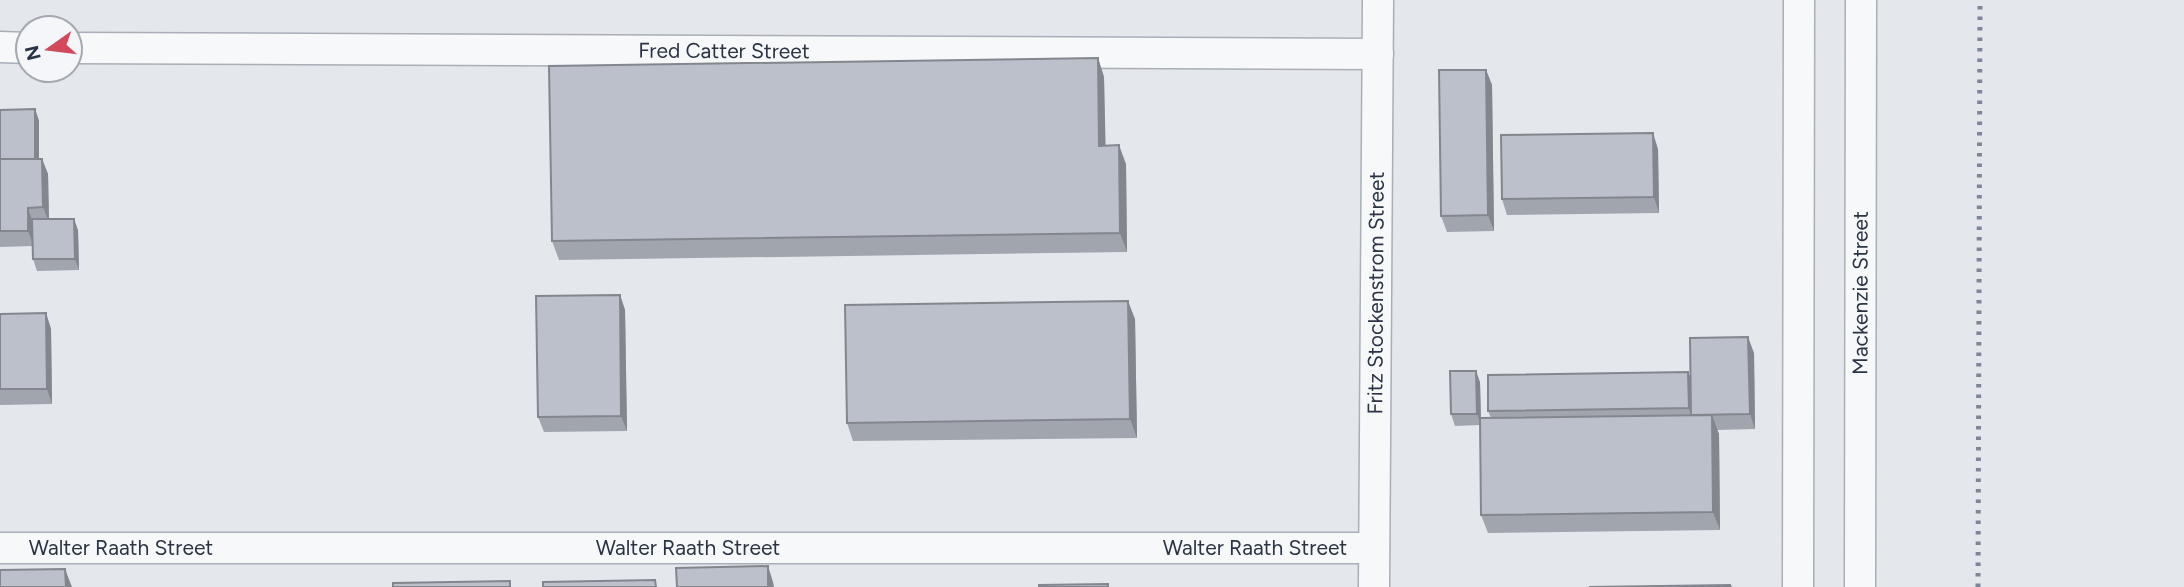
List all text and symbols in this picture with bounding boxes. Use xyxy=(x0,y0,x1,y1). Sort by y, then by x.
north arrow xyxy=(14,14,84,84)
street label: Fred Catter Street xyxy=(638,38,810,63)
text: N xyxy=(20,43,46,63)
street label: Fritz Stockenstrom Street xyxy=(1362,171,1389,415)
street label: Mackenzie Street xyxy=(1847,211,1873,375)
street label: Walter Raath Street xyxy=(29,535,213,560)
street label: Walter Raath Street xyxy=(596,535,780,560)
street label: Walter Raath Street xyxy=(1163,535,1347,560)

